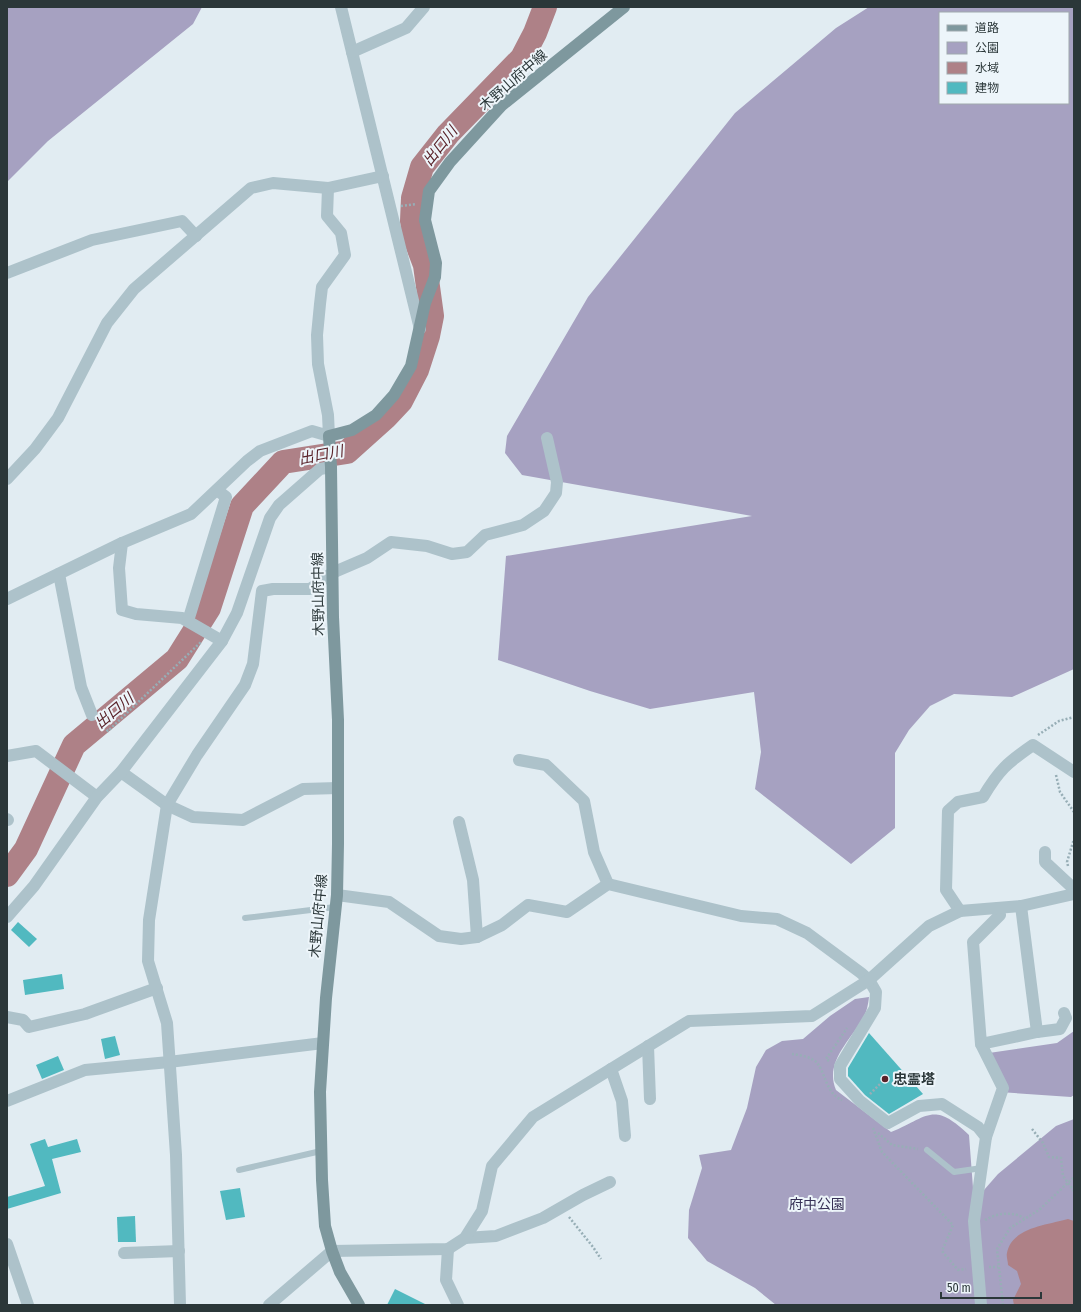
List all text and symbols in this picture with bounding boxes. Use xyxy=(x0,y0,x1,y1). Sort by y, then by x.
legend xyxy=(939,12,1069,104)
text: 道路 xyxy=(975,21,999,35)
text: 公園 xyxy=(975,41,999,55)
street label: 木野山府中線 xyxy=(476,46,551,114)
text: 水域 xyxy=(975,61,999,75)
text: 建物 xyxy=(975,81,999,95)
water label: 出口川 xyxy=(419,121,462,169)
water label: 出口川 xyxy=(297,441,347,468)
street label: 木野山府中線 xyxy=(309,552,328,636)
water label: 出口川 xyxy=(91,688,139,732)
street label: 木野山府中線 xyxy=(306,873,331,959)
place label: 忠霊塔 xyxy=(893,1071,935,1088)
marker: 忠霊塔 xyxy=(880,1074,890,1084)
park label: 府中公園 xyxy=(789,1196,845,1213)
scale bar xyxy=(941,1274,1041,1300)
text: 50 m xyxy=(947,1281,971,1295)

